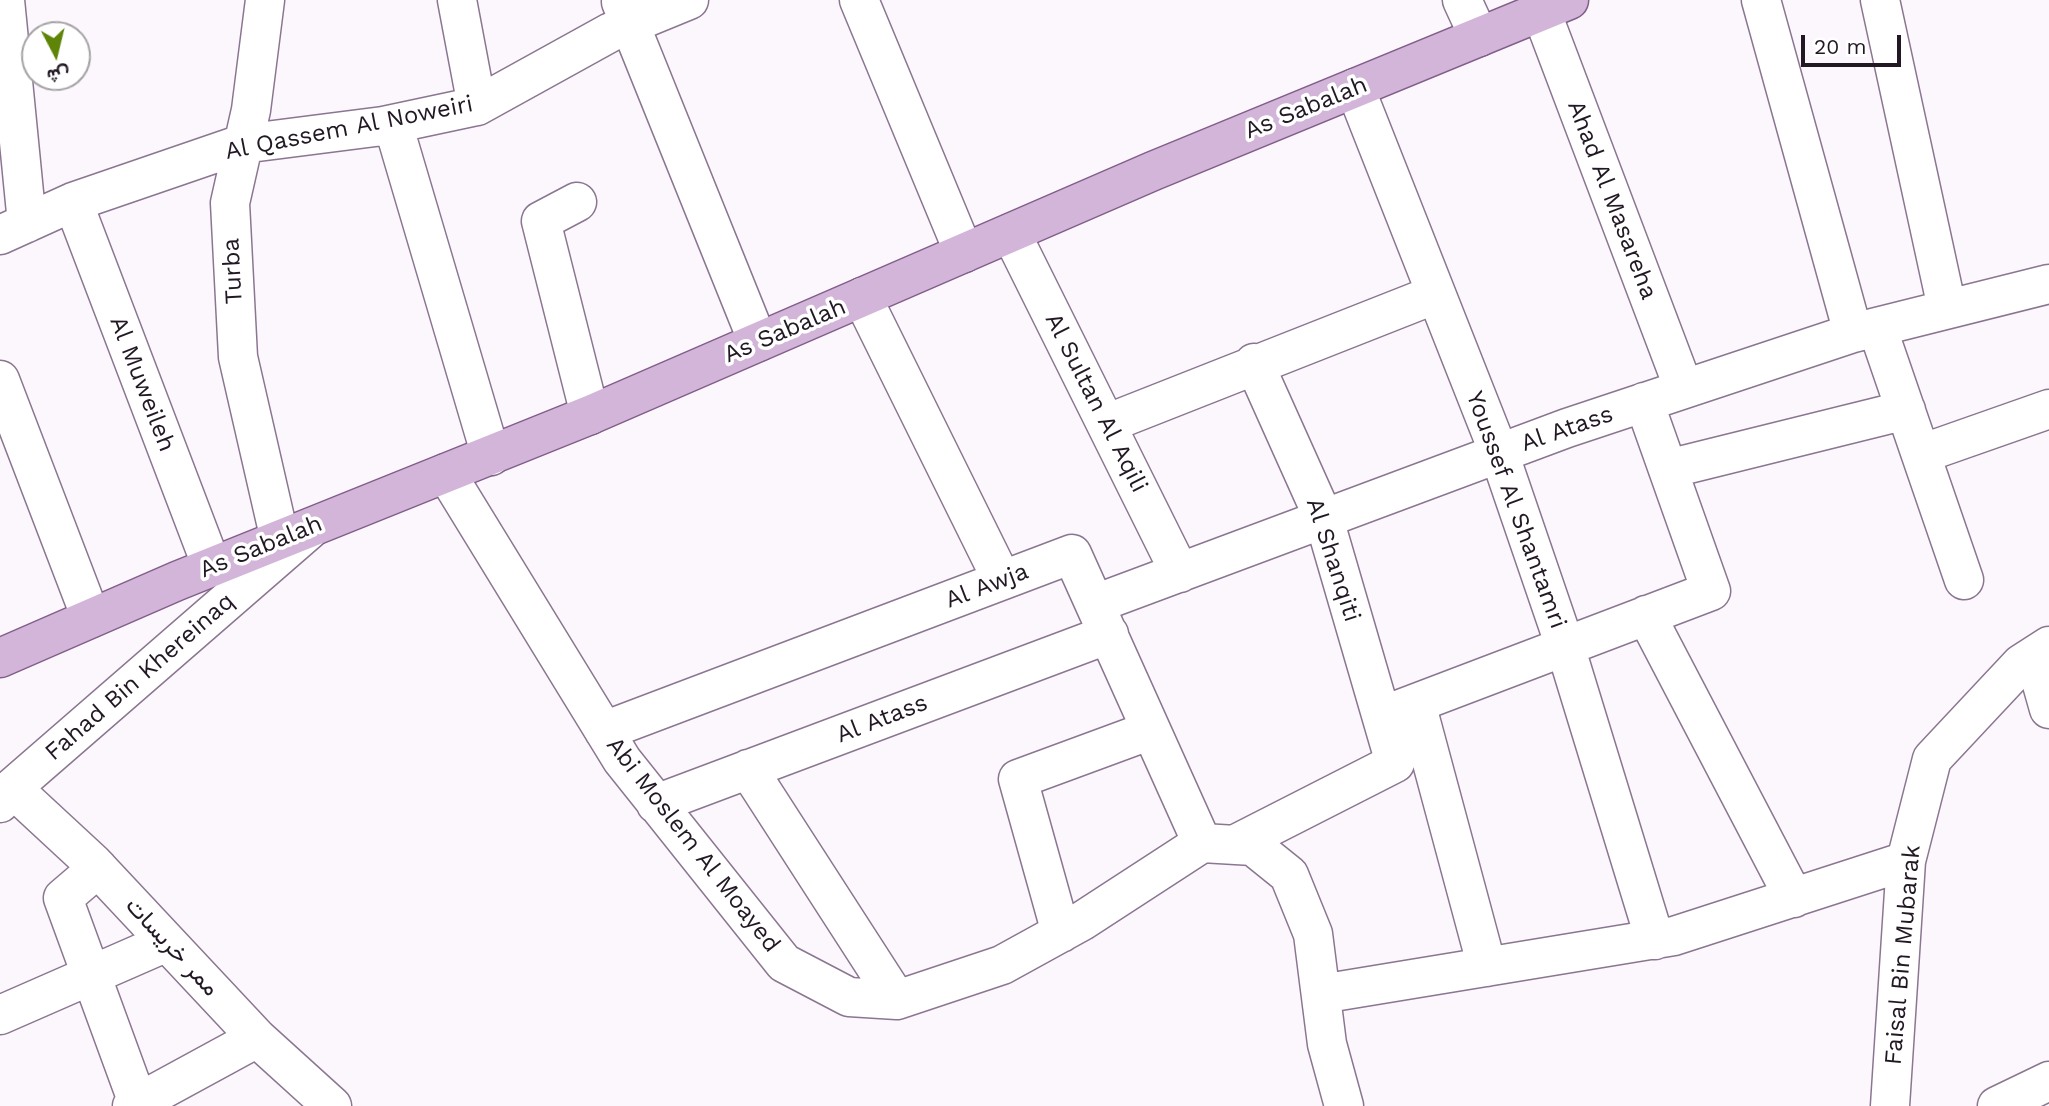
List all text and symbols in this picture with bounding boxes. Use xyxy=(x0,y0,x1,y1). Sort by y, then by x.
north arrow xyxy=(21,21,91,91)
scale bar xyxy=(1804,21,1904,65)
text: 20 m xyxy=(1814,34,1866,59)
text: ش xyxy=(46,63,71,88)
street label: As Sabalah xyxy=(1240,70,1372,146)
street label: Al Qassem Al Noweiri xyxy=(223,90,475,166)
street label: Ahad Al Masareha xyxy=(1561,96,1663,304)
street label: Turba xyxy=(217,237,249,305)
street label: As Sabalah xyxy=(720,292,850,370)
street label: Al Sultan Al Aqili xyxy=(1038,309,1154,497)
street label: Al Muweileh xyxy=(103,312,181,456)
street label: Youssef Al Shantamri xyxy=(1460,387,1572,633)
street label: Al Atass xyxy=(1517,400,1617,458)
street label: Al Shanqiti xyxy=(1300,495,1366,625)
street label: As Sabalah xyxy=(195,509,327,585)
street label: Al Awja xyxy=(941,557,1033,615)
street label: Fahad Bin Khereinaq xyxy=(39,587,241,767)
street label: Al Atass xyxy=(832,688,932,750)
street label: Abi Moslem Al Moayed xyxy=(600,732,786,958)
street label: Faisal Bin Mubarak xyxy=(1879,844,1927,1066)
street label: ممر خريسات xyxy=(119,892,225,1002)

